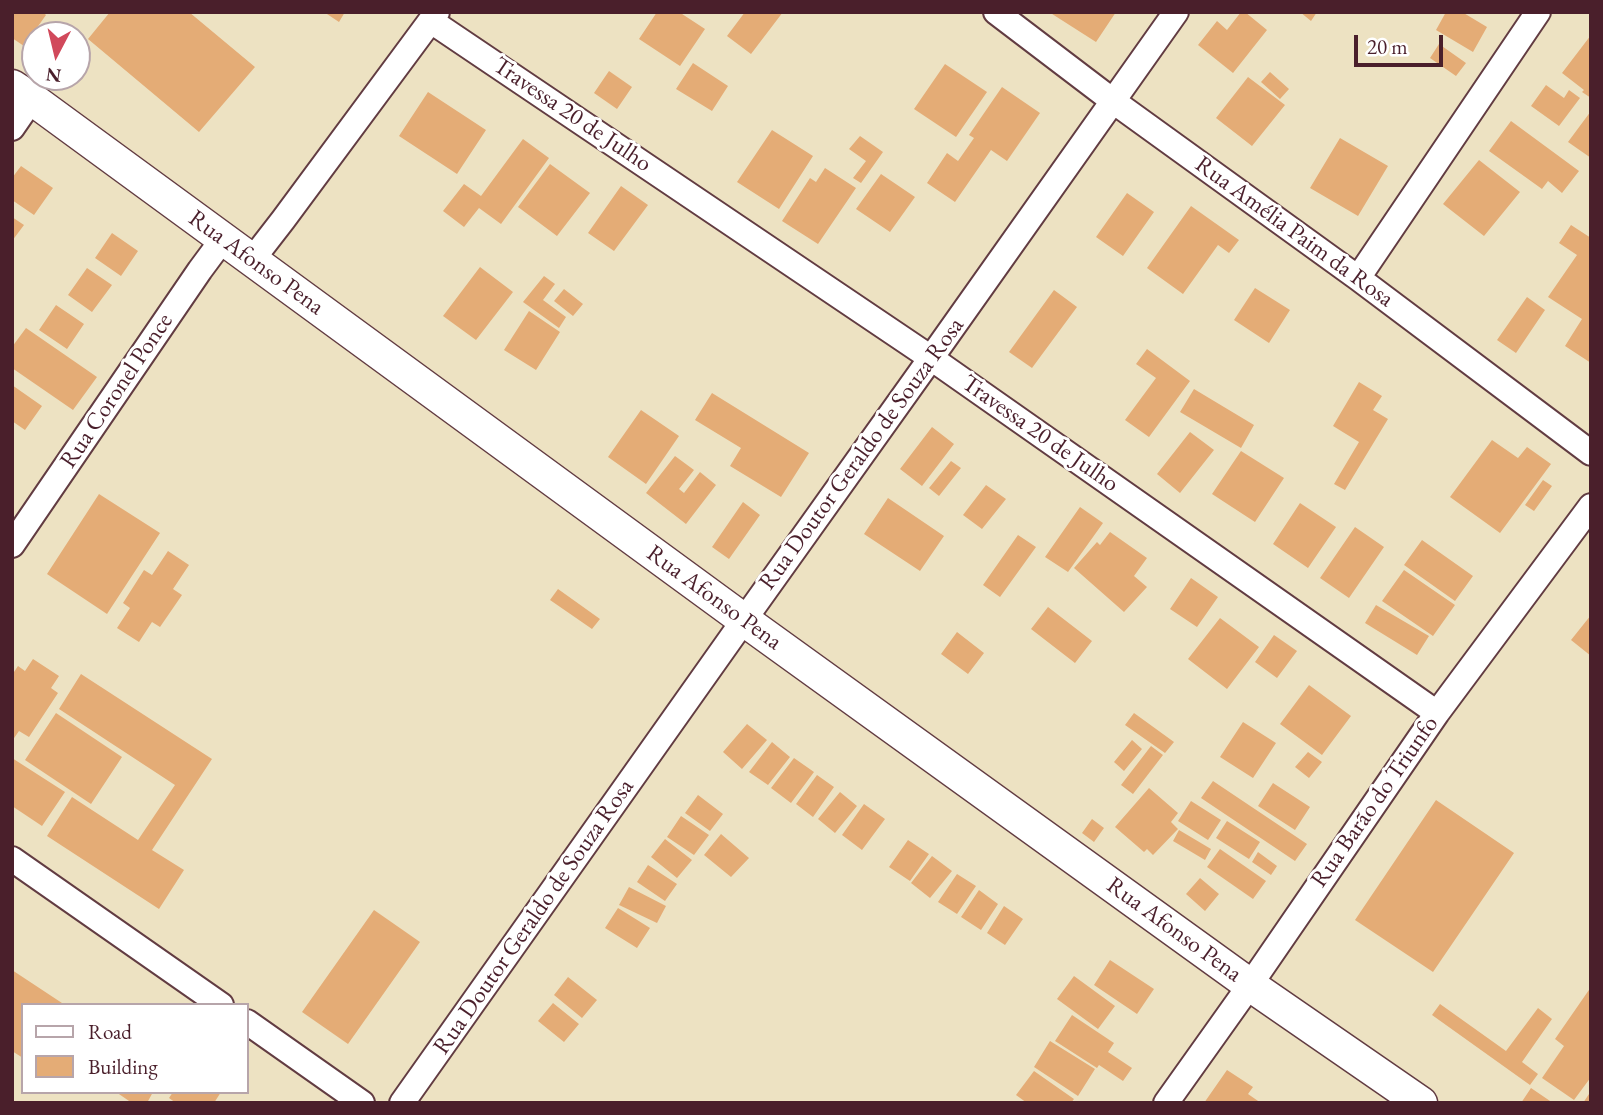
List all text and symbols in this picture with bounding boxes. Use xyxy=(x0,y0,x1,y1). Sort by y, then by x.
north arrow xyxy=(21,21,91,91)
scale bar xyxy=(1358,21,1447,65)
text: 20 m xyxy=(1367,33,1408,60)
street label: Travessa 20 de Julho xyxy=(487,51,657,179)
text: N xyxy=(44,62,63,89)
street label: Rua Amélia Paim da Rosa xyxy=(1189,150,1399,314)
street label: Rua Afonso Pena xyxy=(183,204,329,322)
street label: Rua Coronel Ponce xyxy=(55,308,179,474)
street label: Rua Doutor Geraldo de Souza Rosa xyxy=(753,312,971,596)
street label: Travessa 20 de Julho xyxy=(956,369,1124,499)
street label: Rua Afonso Pena xyxy=(641,539,787,657)
street label: Rua Barão do Triunfo xyxy=(1305,711,1445,893)
street label: Rua Doutor Geraldo de Souza Rosa xyxy=(428,774,640,1060)
street label: Rua Afonso Pena xyxy=(1101,871,1247,989)
legend xyxy=(21,1003,248,1094)
text: Road xyxy=(88,1018,132,1045)
text: Building xyxy=(88,1053,158,1080)

